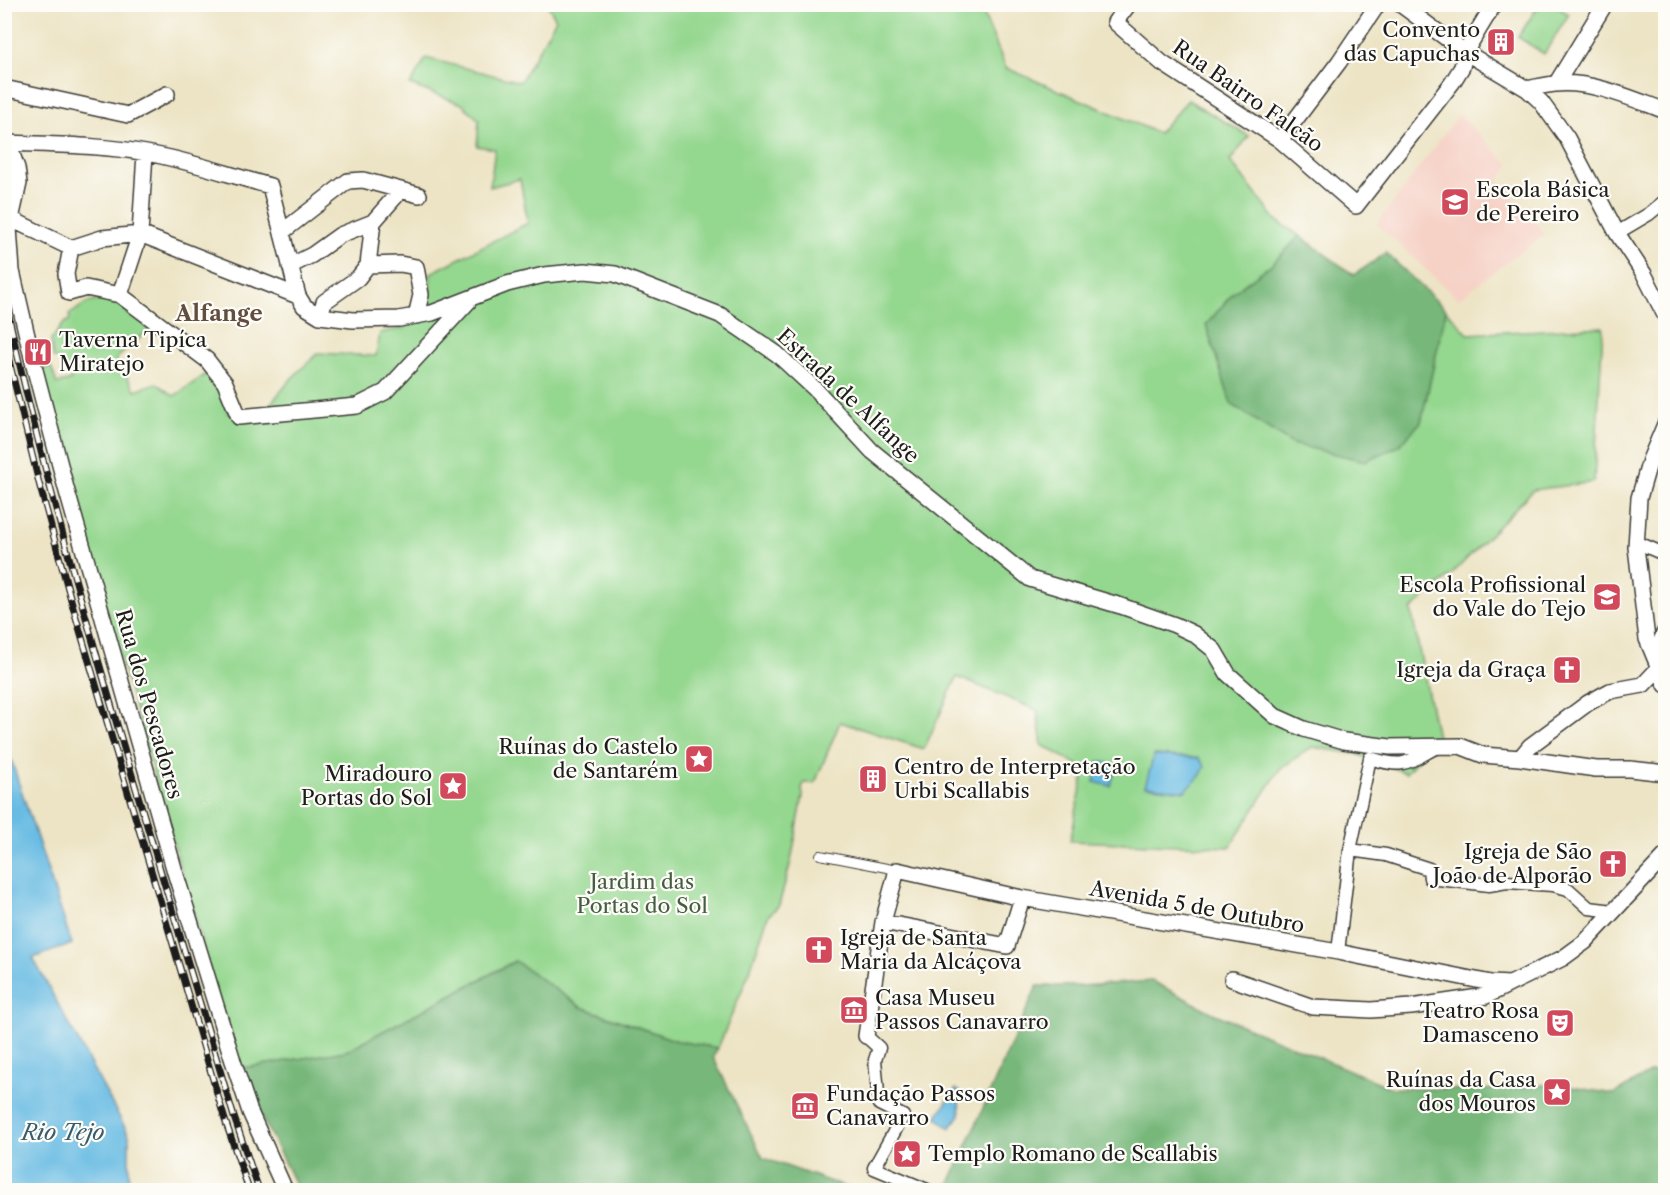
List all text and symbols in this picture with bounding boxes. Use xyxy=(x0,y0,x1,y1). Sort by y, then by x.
place label: Convento das Capuchas xyxy=(1344,17,1480,66)
building icon: Convento das Capuchas xyxy=(1485,26,1517,58)
street label: Rua Bairro Falcão xyxy=(1168,34,1328,157)
place label: Escola Básica de Pereiro xyxy=(1476,177,1610,226)
school or university icon: Escola Básica de Pereiro xyxy=(1439,186,1471,218)
district label: Alfange xyxy=(174,300,263,327)
street label: Estrada de Alfange xyxy=(772,323,925,468)
place label: Taverna Tipíca Miratejo xyxy=(59,327,208,376)
restaurant icon: Taverna Tipíca Miratejo xyxy=(22,336,54,368)
place label: Escola Profissional do Vale do Tejo xyxy=(1399,572,1586,621)
school or university icon: Escola Profissional do Vale do Tejo xyxy=(1591,581,1623,613)
street label: Rua dos Pescadores xyxy=(110,606,189,802)
church icon: Igreja da Graça xyxy=(1551,654,1583,686)
place label: Igreja da Graça xyxy=(1396,657,1547,682)
place label: Ruínas do Castelo de Santarém xyxy=(499,734,678,783)
place icon: Ruínas do Castelo de Santarém xyxy=(683,743,715,775)
place label: Centro de Interpretação Urbi Scallabis xyxy=(894,754,1136,803)
place label: Miradouro Portas do Sol xyxy=(301,761,432,810)
building icon: Centro de Interpretação Urbi Scallabis xyxy=(857,763,889,795)
place icon: Miradouro Portas do Sol xyxy=(437,770,469,802)
place label: Igreja de São João de Alporão xyxy=(1430,839,1592,888)
church icon: Igreja de São João de Alporão xyxy=(1597,848,1629,880)
park label: Jardim das Portas do Sol xyxy=(576,869,708,918)
street label: Avenida 5 de Outubro xyxy=(1087,875,1306,938)
place label: Igreja de Santa Maria da Alcáçova xyxy=(840,925,1022,974)
church icon: Igreja de Santa Maria da Alcáçova xyxy=(803,934,835,966)
place label: Casa Museu Passos Canavarro xyxy=(875,985,1049,1034)
museum icon: Casa Museu Passos Canavarro xyxy=(838,994,870,1026)
place label: Teatro Rosa Damasceno xyxy=(1420,998,1540,1047)
theatre icon: Teatro Rosa Damasceno xyxy=(1544,1007,1576,1039)
place label: Ruínas da Casa dos Mouros xyxy=(1386,1067,1537,1116)
place icon: Ruínas da Casa dos Mouros xyxy=(1541,1076,1573,1108)
place label: Fundação Passos Canavarro xyxy=(826,1081,995,1130)
museum icon: Fundação Passos Canavarro xyxy=(789,1090,821,1122)
water label: Rio Tejo xyxy=(20,1119,104,1146)
place icon: Templo Romano de Scallabis xyxy=(891,1138,923,1170)
place label: Templo Romano de Scallabis xyxy=(928,1141,1218,1166)

